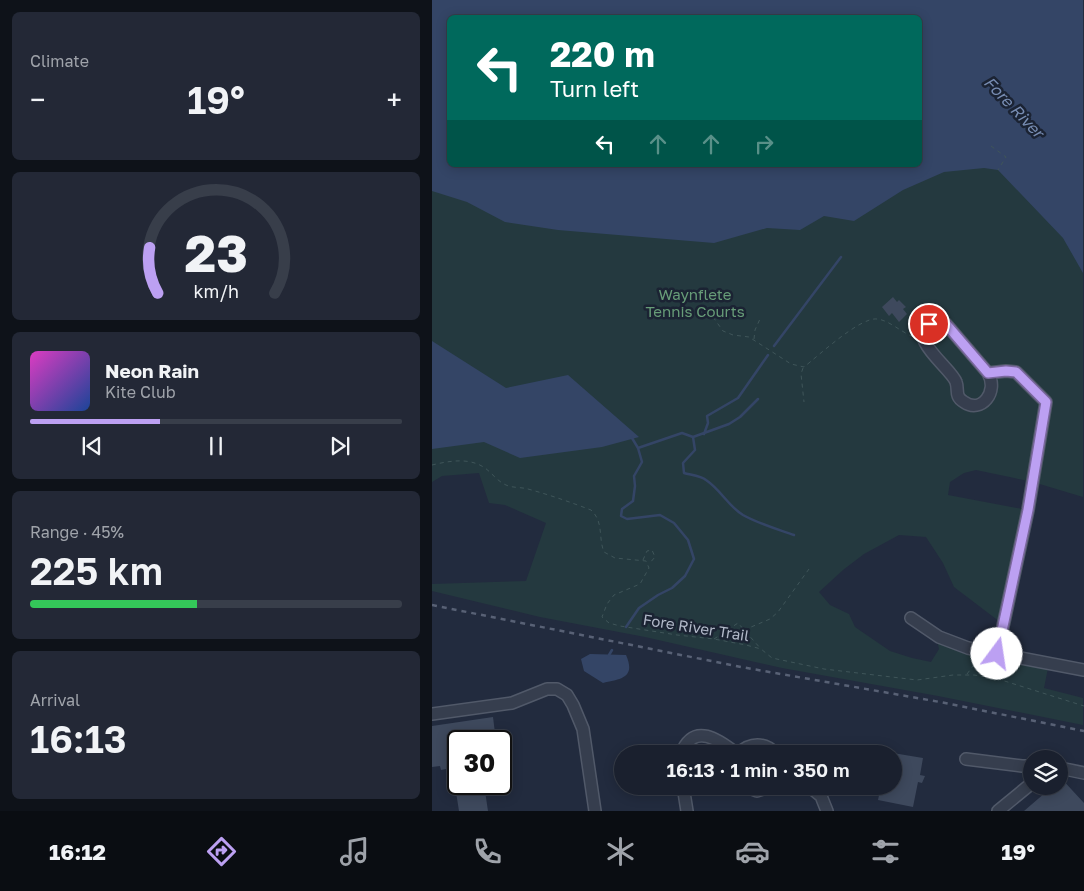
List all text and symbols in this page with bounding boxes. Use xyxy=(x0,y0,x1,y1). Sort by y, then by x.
text: 220 m xyxy=(550,33,655,75)
icon: left xyxy=(467,35,532,100)
text: Climate xyxy=(30,51,89,71)
water label: Fore River xyxy=(980,72,1050,144)
text: Turn left xyxy=(550,75,639,102)
text: 19° xyxy=(187,77,245,122)
text: − xyxy=(30,83,45,116)
text: + xyxy=(387,83,402,116)
icon: left xyxy=(591,130,619,158)
icon: ahead xyxy=(644,130,672,158)
icon: ahead xyxy=(697,130,725,158)
icon: right xyxy=(750,130,778,158)
text: 23 xyxy=(184,221,248,283)
text: km/h xyxy=(193,280,239,302)
park label: Waynflete Tennis Courts xyxy=(645,285,745,320)
pin xyxy=(908,303,950,345)
icon: arrive xyxy=(915,310,943,338)
text: Neon Rain xyxy=(105,359,199,382)
text: Kite Club xyxy=(105,382,176,402)
icon: previous xyxy=(78,432,106,460)
icon: pause xyxy=(202,432,230,460)
icon: next xyxy=(326,432,354,460)
text: Range · 45% xyxy=(30,522,124,542)
text: 225 km xyxy=(30,548,163,593)
street label: Fore River Trail xyxy=(642,610,751,644)
position arrow xyxy=(970,627,1022,679)
text: Arrival xyxy=(30,690,80,710)
text: 16:13 xyxy=(30,716,127,761)
speed limit sign: 30 xyxy=(447,730,512,795)
map controls xyxy=(1023,750,1068,795)
button: layers xyxy=(1023,750,1068,795)
text: 16:13 · 1 min · 350 m xyxy=(666,758,850,781)
icon: directions xyxy=(204,834,239,869)
icon: music xyxy=(337,834,372,869)
icon: phone xyxy=(470,834,505,869)
icon: climate xyxy=(603,834,638,869)
icon: car xyxy=(735,834,770,869)
icon: filters xyxy=(868,834,903,869)
text: 16:12 xyxy=(49,838,106,865)
text: 19° xyxy=(1001,838,1035,865)

